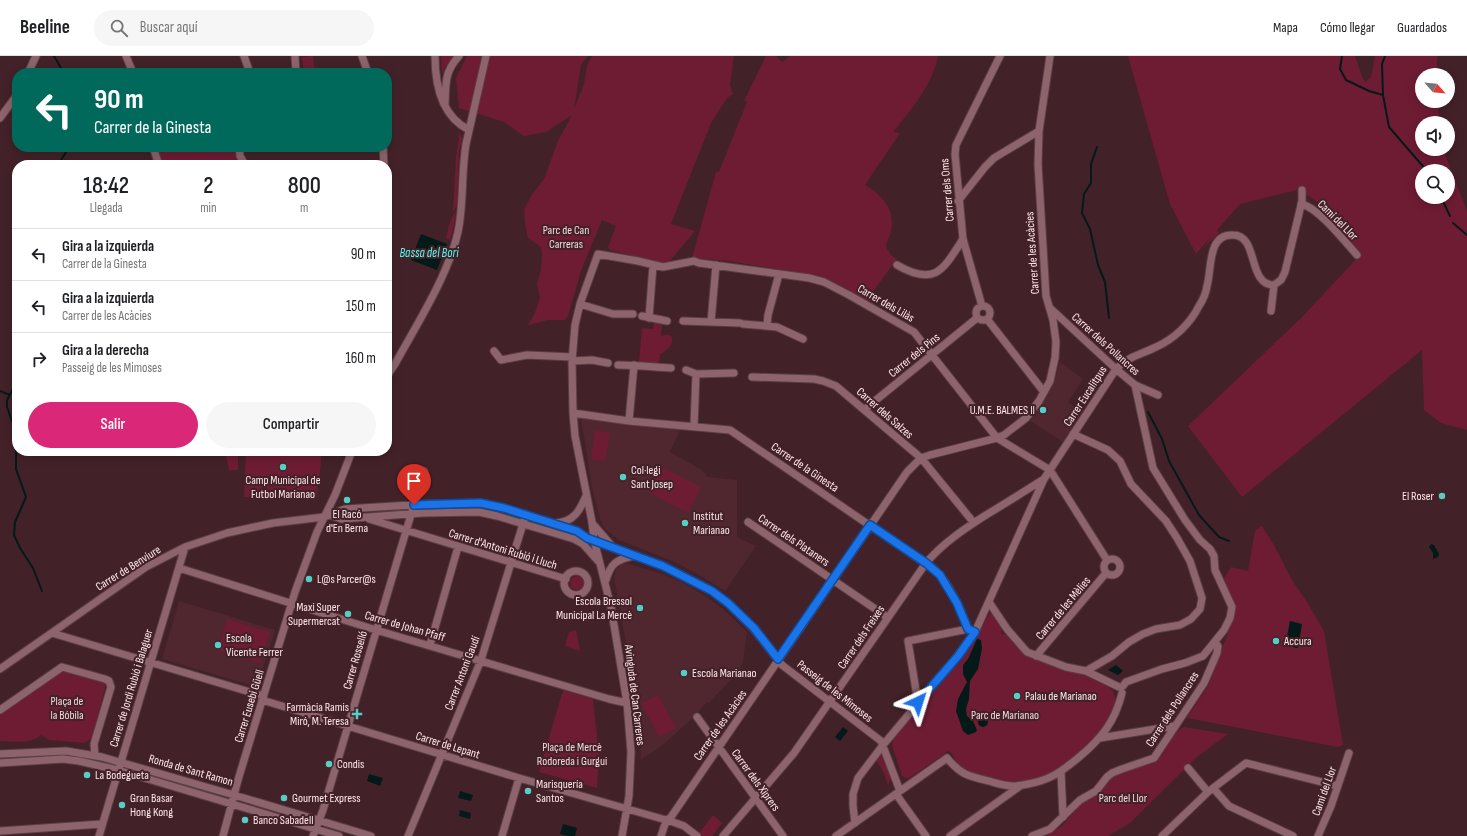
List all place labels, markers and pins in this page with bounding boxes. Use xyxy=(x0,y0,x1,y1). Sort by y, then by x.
place label: U.M.E. BALMES II xyxy=(970,403,1035,418)
marker: U.M.E. BALMES II xyxy=(1038,405,1048,415)
marker: Camp Municipal de Futbol Marianao xyxy=(278,462,288,472)
place label: Col·legi Sant Josep xyxy=(631,463,673,492)
pin xyxy=(397,464,431,505)
marker: Col·legi Sant Josep xyxy=(618,472,628,482)
place label: Camp Municipal de Futbol Marianao xyxy=(246,473,321,502)
place label: El Roser xyxy=(1402,489,1435,504)
marker: El Roser xyxy=(1437,491,1447,501)
marker: El Racó d'En Berna xyxy=(342,495,352,505)
place label: El Racó d'En Berna xyxy=(326,507,368,536)
place label: Institut Marianao xyxy=(693,509,730,538)
marker: Institut Marianao xyxy=(680,518,690,528)
place label: L@s Parcer@s xyxy=(317,572,376,587)
marker: L@s Parcer@s xyxy=(304,574,314,584)
place label: Escola Bressol Municipal La Mercè xyxy=(556,594,632,623)
place label: Maxi Super Supermercat xyxy=(288,600,341,629)
marker: Escola Bressol Municipal La Mercè xyxy=(635,603,645,613)
marker: Maxi Super Supermercat xyxy=(343,609,353,619)
place label: Escola Vicente Ferrer xyxy=(226,631,283,660)
place label: Accura xyxy=(1283,634,1312,649)
marker: Accura xyxy=(1271,636,1281,646)
marker: Escola Vicente Ferrer xyxy=(213,640,223,650)
place label: Escola Marianao xyxy=(692,666,757,681)
marker: Escola Marianao xyxy=(679,668,689,678)
place label: Palau de Marianao xyxy=(1025,689,1097,704)
marker: Palau de Marianao xyxy=(1012,691,1022,701)
place label: Farmàcia Ramis Miró, M. Teresa xyxy=(286,700,349,729)
marker: Farmàcia Ramis Miró, M. Teresa xyxy=(352,709,362,719)
place label: Condis xyxy=(337,757,364,772)
marker: Condis xyxy=(324,759,334,769)
place label: La Bodegueta xyxy=(95,768,149,783)
marker: La Bodegueta xyxy=(82,770,92,780)
place label: Marisquería Santos xyxy=(536,777,583,806)
marker: Marisquería Santos xyxy=(523,786,533,796)
place label: Gran Basar Hong Kong xyxy=(130,791,174,820)
place label: Gourmet Express xyxy=(292,791,361,806)
marker: Gourmet Express xyxy=(279,793,289,803)
marker: Gran Basar Hong Kong xyxy=(117,800,127,810)
place label: Banco Sabadell xyxy=(253,813,313,828)
marker: Banco Sabadell xyxy=(240,815,250,825)

